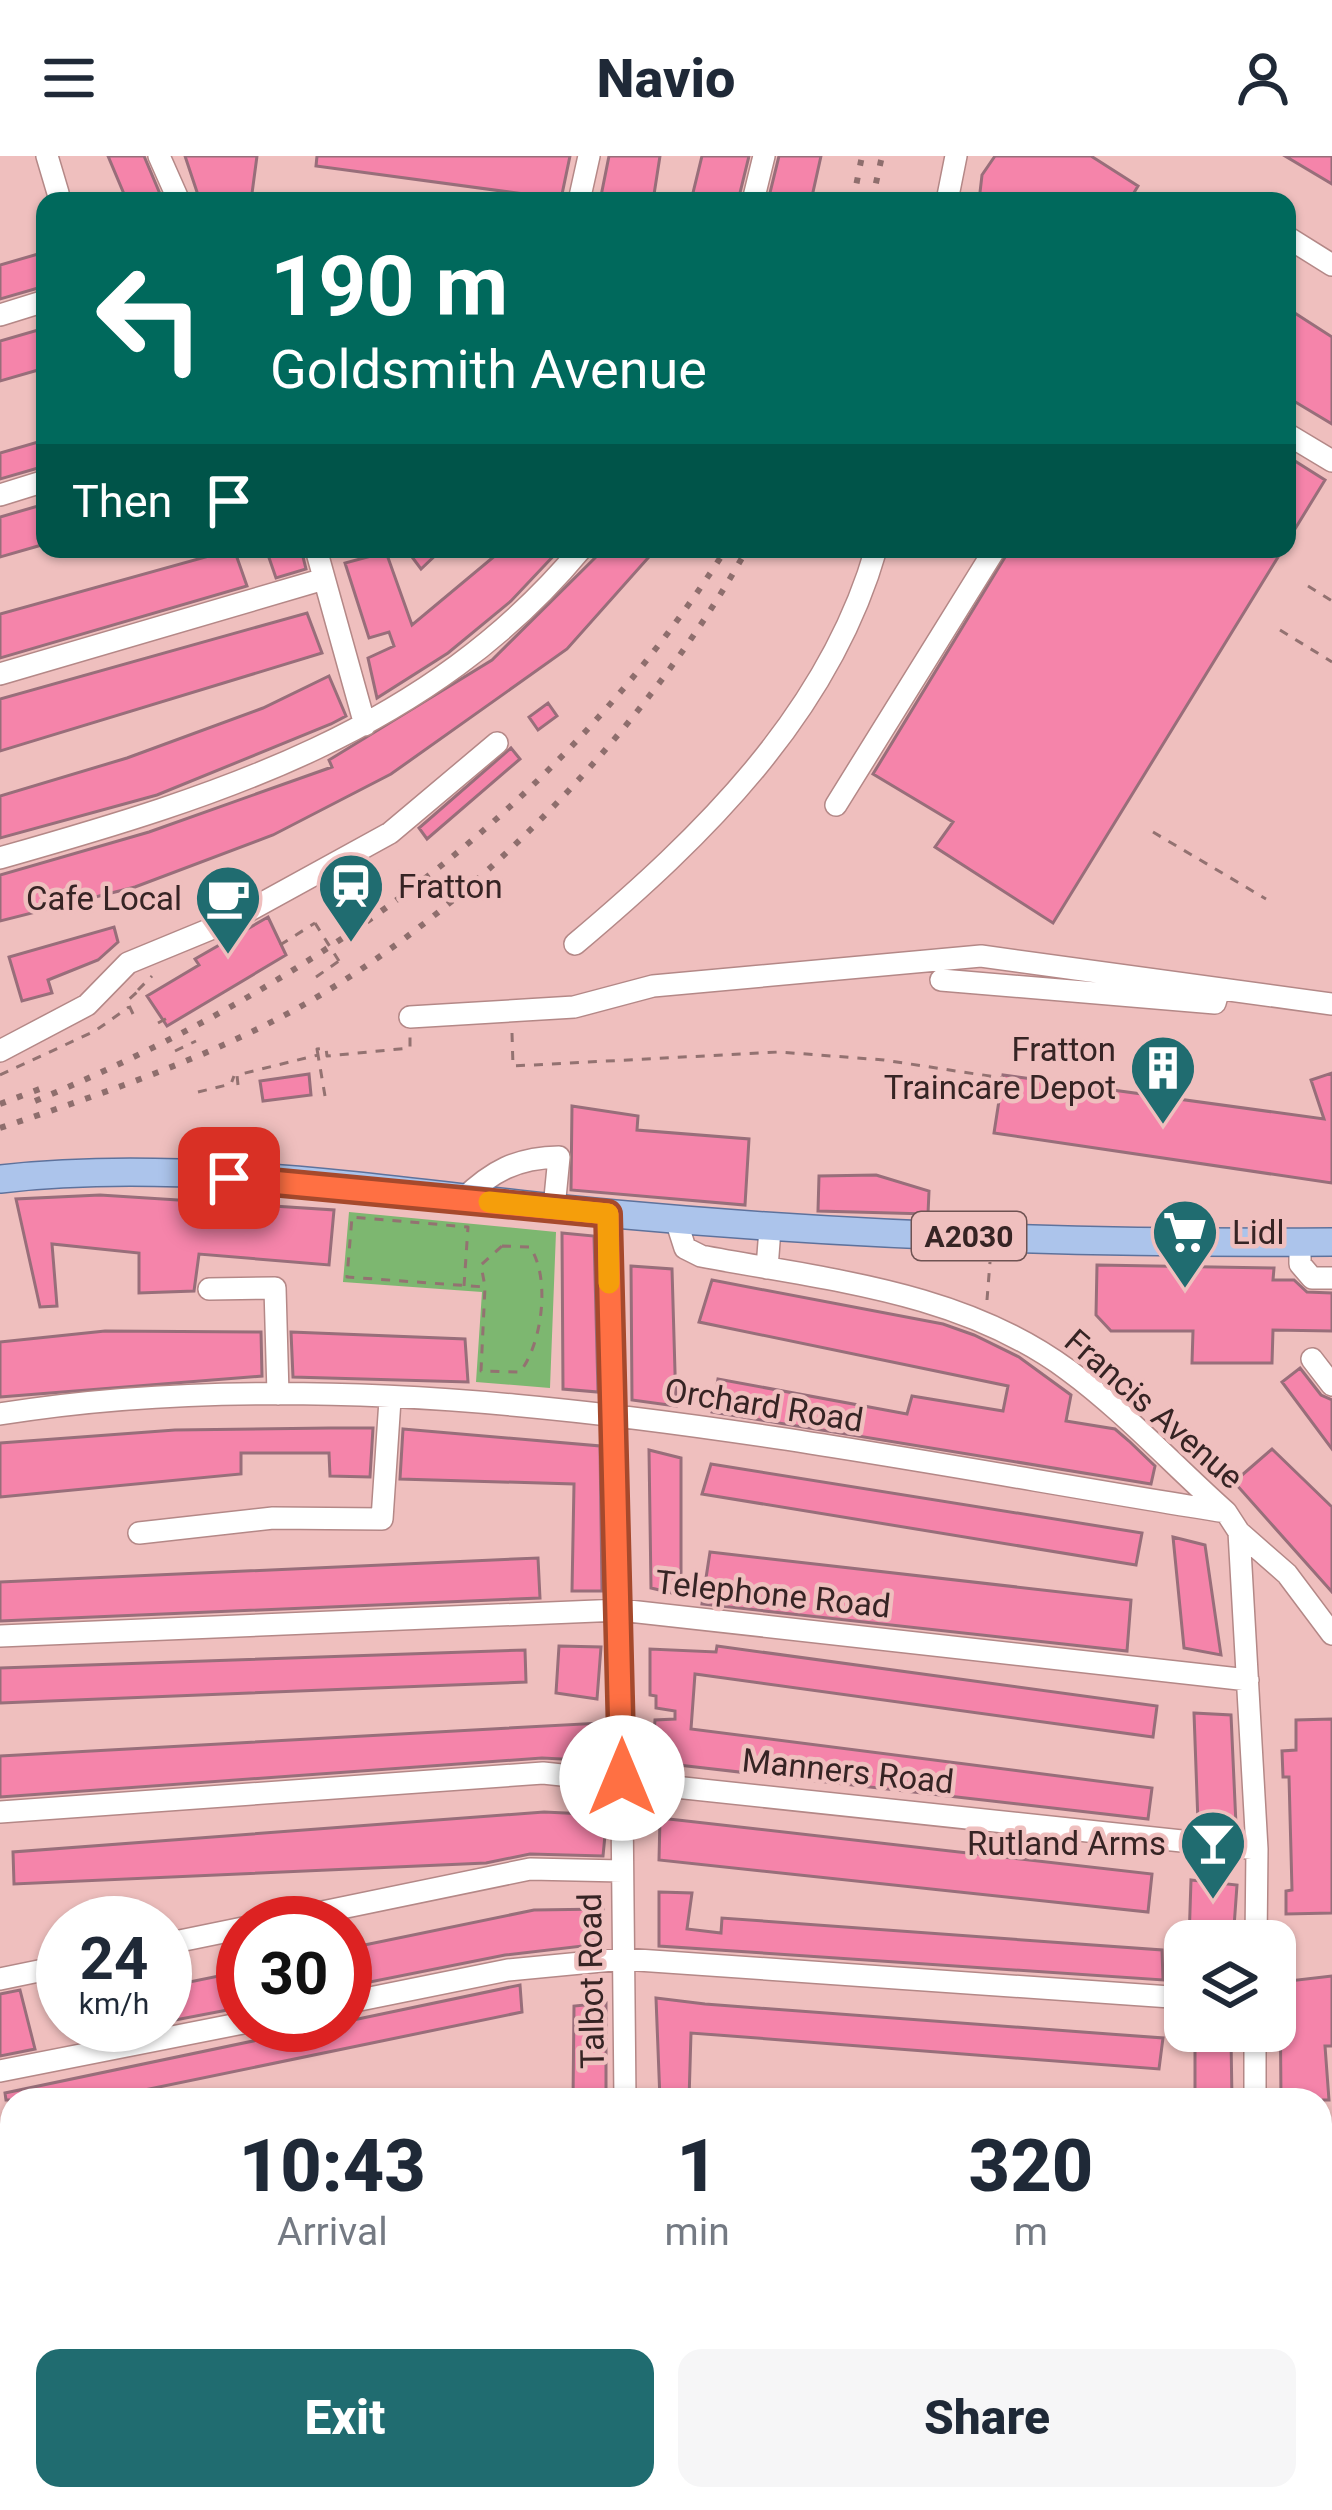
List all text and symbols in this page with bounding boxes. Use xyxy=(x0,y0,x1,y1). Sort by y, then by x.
icon: menu xyxy=(36,45,102,111)
icon: person xyxy=(1230,45,1296,111)
text: Navio xyxy=(596,47,736,110)
text: 190 m xyxy=(270,237,508,336)
icon: left xyxy=(72,240,228,396)
text: Goldsmith Avenue xyxy=(270,338,707,401)
icon: arrive xyxy=(196,468,262,534)
text: Then xyxy=(72,475,172,528)
station icon: Fratton xyxy=(316,851,386,945)
cafe icon: Cafe Local xyxy=(193,863,263,957)
place label: Fratton xyxy=(398,867,503,906)
place label: Cafe Local xyxy=(26,879,182,918)
place label: Fratton Traincare Depot xyxy=(884,1030,1116,1107)
building icon: Fratton Traincare Depot xyxy=(1128,1033,1198,1127)
pin xyxy=(178,1127,280,1229)
icon: arrive xyxy=(196,1145,262,1211)
supermarket icon: Lidl xyxy=(1150,1197,1220,1291)
road number: A2030 xyxy=(912,1212,1026,1260)
place label: Lidl xyxy=(1232,1213,1284,1252)
street label: Francis Avenue xyxy=(1057,1321,1251,1497)
street label: Orchard Road xyxy=(662,1370,866,1440)
street label: Telephone Road xyxy=(653,1562,893,1626)
position arrow xyxy=(559,1715,685,1841)
street label: Manners Road xyxy=(740,1740,956,1802)
bar icon: Rutland Arms xyxy=(1178,1808,1248,1902)
place label: Rutland Arms xyxy=(967,1824,1166,1863)
street label: Talbot Road xyxy=(570,1893,612,2069)
speed limit sign: 30 xyxy=(216,1896,372,2052)
map controls xyxy=(1164,1920,1296,2052)
button: layers xyxy=(1164,1920,1296,2052)
text: 24 xyxy=(80,1923,148,1994)
text: km/h xyxy=(79,1986,149,2021)
text: 10:43 xyxy=(239,2124,426,2209)
text: 1 xyxy=(676,2124,718,2209)
text: 320 xyxy=(969,2124,1093,2209)
text: Arrival xyxy=(277,2209,388,2255)
text: min xyxy=(665,2209,730,2255)
text: m xyxy=(1014,2209,1048,2255)
button: Exit xyxy=(36,2349,654,2487)
button: Share xyxy=(678,2349,1296,2487)

